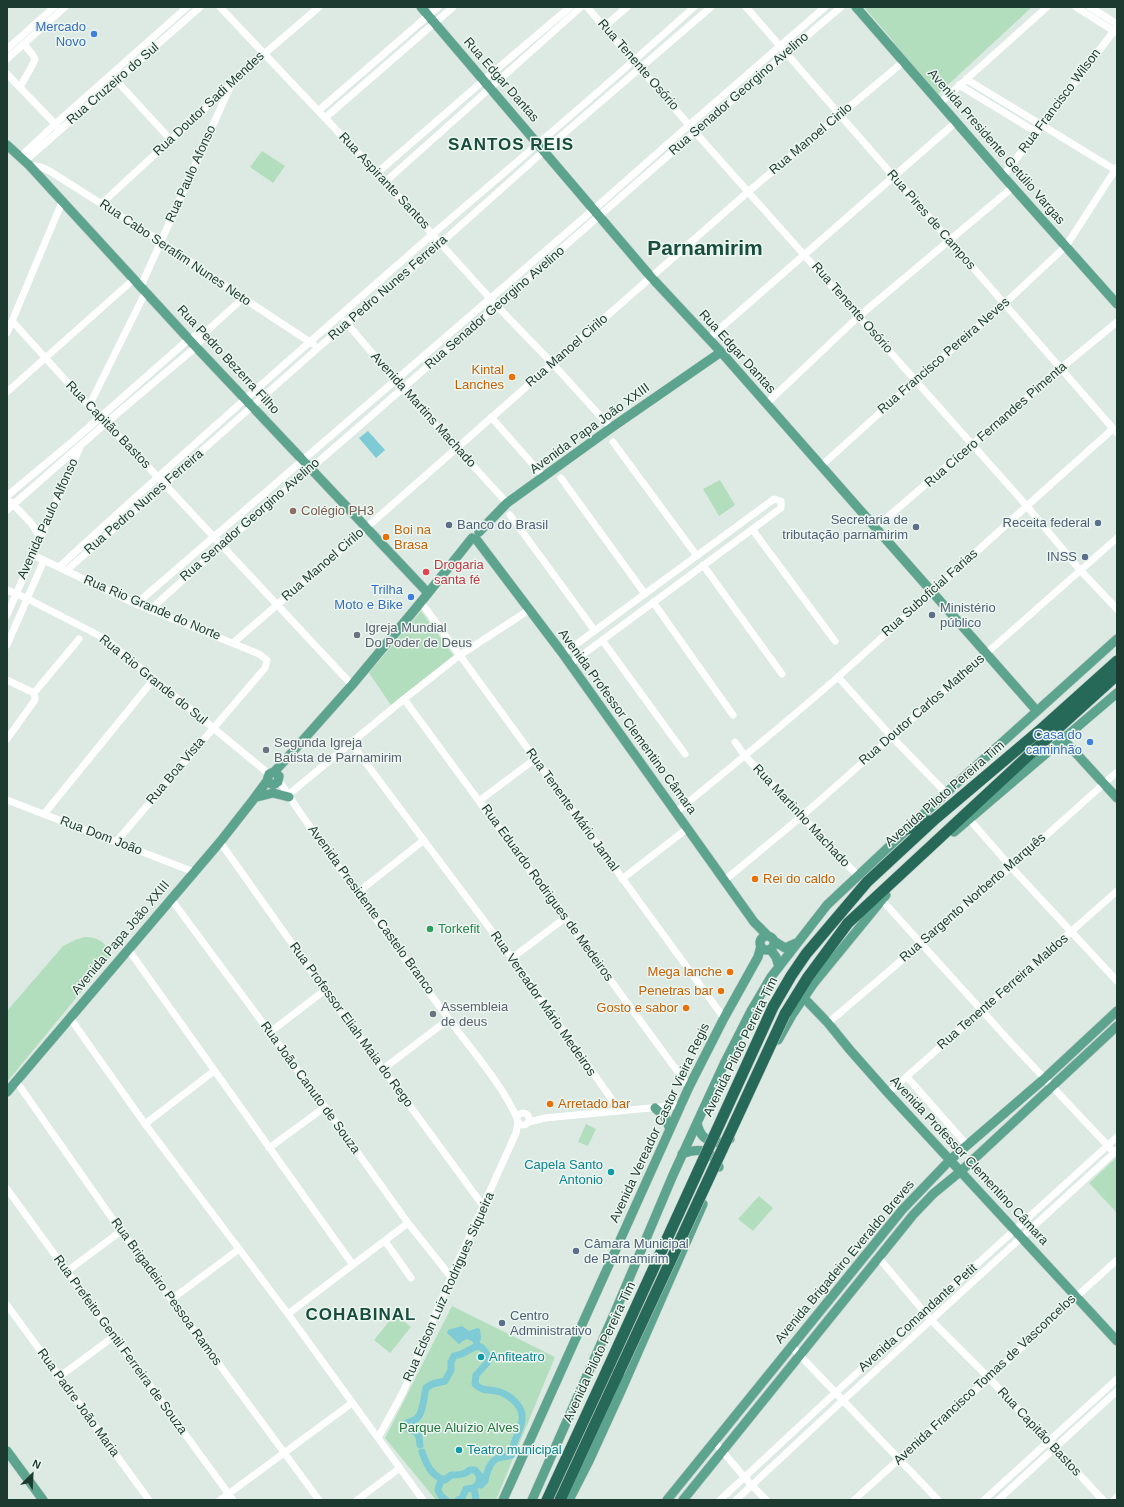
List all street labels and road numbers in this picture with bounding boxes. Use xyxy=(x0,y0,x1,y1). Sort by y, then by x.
street label: Rua Tenente Osório xyxy=(594,16,682,114)
street label: Rua Senador Georgino Avelino xyxy=(666,29,812,159)
street label: Rua Edgar Dantas xyxy=(460,35,542,125)
street label: Rua Cruzeiro do Sul xyxy=(64,40,162,128)
street label: Rua Francisco Wilson xyxy=(1016,46,1104,156)
street label: Rua Doutor Sadi Mendes xyxy=(150,49,268,159)
street label: Avenida Presidente Getúlio Vargas xyxy=(924,66,1068,228)
street label: Rua Manoel Cirilo xyxy=(766,100,856,178)
street label: Rua Paulo Afonso xyxy=(163,123,219,225)
street label: Rua Aspirante Santos xyxy=(335,129,433,233)
street label: Rua Pires de Campos xyxy=(883,167,979,273)
street label: Rua Cabo Serafim Nunes Neto xyxy=(96,196,254,310)
street label: Rua Pedro Nunes Ferreira xyxy=(325,232,451,344)
street label: Rua Senador Georgino Avelino xyxy=(422,243,568,373)
street label: Rua Tenente Osório xyxy=(808,259,896,357)
street label: Rua Francisco Pereira Neves xyxy=(875,294,1013,418)
street label: Rua Pedro Bezerra Filho xyxy=(174,302,282,418)
street label: Rua Edgar Dantas xyxy=(695,307,779,397)
street label: Rua Manoel Cirilo xyxy=(523,311,611,391)
street label: Avenida Martins Machado xyxy=(367,349,479,471)
street label: Rua Cícero Fernandes Pimenta xyxy=(922,359,1070,491)
street label: Rua Capitão Bastos xyxy=(62,378,154,472)
street label: Avenida Papa João XXIII xyxy=(527,380,653,478)
street label: Rua Pedro Nunes Ferreira xyxy=(81,446,207,558)
street label: Rua Senador Georgino Avelino xyxy=(177,455,323,585)
street label: Avenida Paulo Alfonso xyxy=(14,456,82,582)
street label: Rua Manoel Cirilo xyxy=(279,525,367,605)
street label: Rua Suboficial Farias xyxy=(879,546,981,640)
street label: Rua Rio Grande do Norte xyxy=(81,572,223,644)
street label: Avenida Professor Clementino Câmara xyxy=(555,626,699,818)
street label: Rua Rio Grande do Sul xyxy=(96,632,210,728)
street label: Rua Doutor Carlos Matheus xyxy=(856,651,988,769)
street label: Rua Boa Vista xyxy=(143,734,209,808)
street label: Avenida Piloto Pereira Tim xyxy=(882,738,1008,850)
street label: Rua Tenente Mário Jamal xyxy=(522,745,622,875)
street label: Rua Martinho Machado xyxy=(749,761,853,871)
street label: Rua Eduardo Rodrigues de Medeiros xyxy=(478,802,616,984)
street label: Rua Dom João xyxy=(58,813,144,859)
street label: Avenida Presidente Castelo Branco xyxy=(304,822,438,998)
street label: Rua Sargento Norberto Marquês xyxy=(897,830,1049,966)
street label: Avenida Papa João XXIII xyxy=(69,878,173,998)
street label: Rua Vereador Mário Medeiros xyxy=(487,928,599,1080)
street label: Rua Tenente Ferreira Maldos xyxy=(934,931,1072,1053)
street label: Rua Professor Eliah Maia do Rego xyxy=(286,939,416,1111)
street label: Avenida Piloto Pereira Tim xyxy=(700,975,782,1119)
street label: Rua João Canuto de Souza xyxy=(257,1019,363,1157)
street label: Avenida Vereador Castor Vieira Regis xyxy=(607,1021,713,1225)
street label: Avenida Professor Clementino Câmara xyxy=(887,1073,1051,1249)
street label: Avenida Brigadeiro Everaldo Breves xyxy=(772,1177,918,1347)
street label: Rua Edson Luiz Rodrigues Siqueira xyxy=(400,1190,498,1384)
street label: Rua Brigadeiro Pessoa Ramos xyxy=(107,1215,225,1369)
street label: Rua Prefeito Gentil Ferreira de Souza xyxy=(50,1252,190,1438)
street label: Avenida Comandante Petit xyxy=(855,1261,981,1375)
street label: Avenida Piloto Pereira Tim xyxy=(561,1279,639,1425)
street label: Avenida Francisco Tomas de Vasconcelos xyxy=(891,1291,1079,1469)
street label: Rua Padre João Maria xyxy=(33,1346,123,1460)
street label: Rua Capitão Bastos xyxy=(994,1384,1084,1480)

